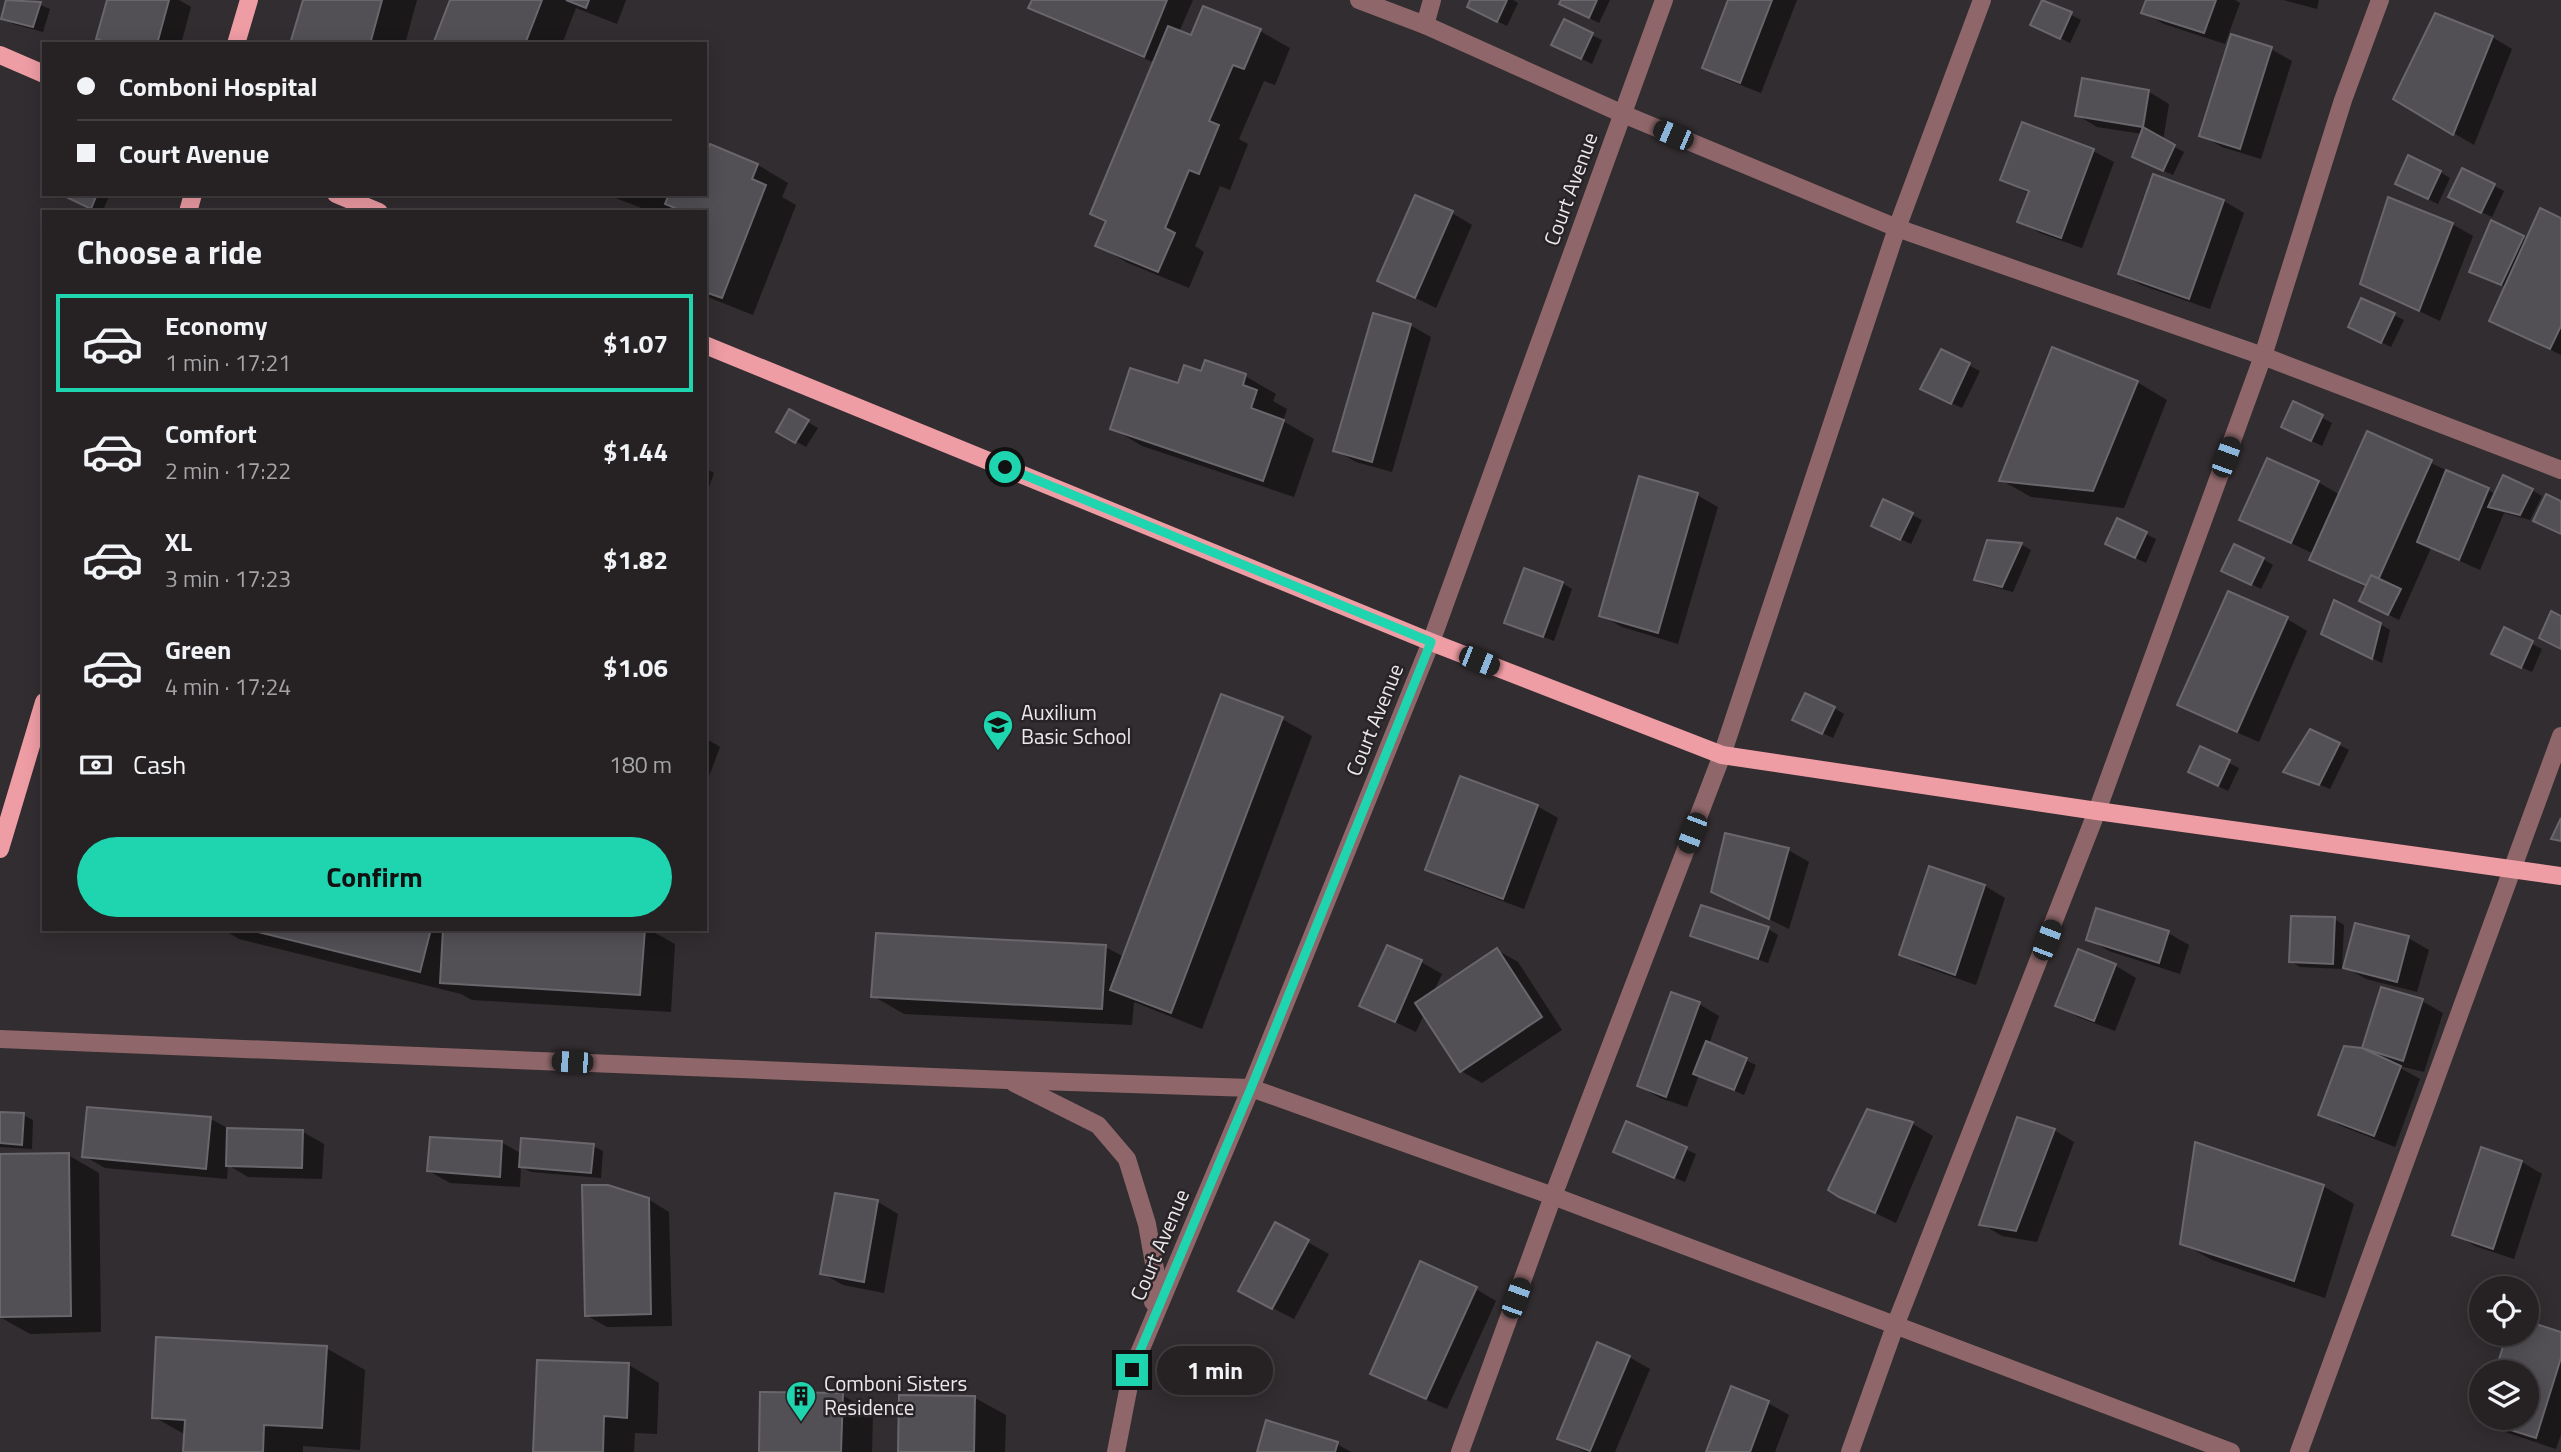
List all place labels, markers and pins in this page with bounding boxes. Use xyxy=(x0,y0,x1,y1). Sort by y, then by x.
place label: Auxilium Basic School xyxy=(1021,696,1131,752)
school or university icon: Auxilium Basic School xyxy=(981,708,1015,752)
place label: Comboni Sisters Residence xyxy=(824,1367,967,1423)
building icon: Comboni Sisters Residence xyxy=(784,1379,818,1423)

